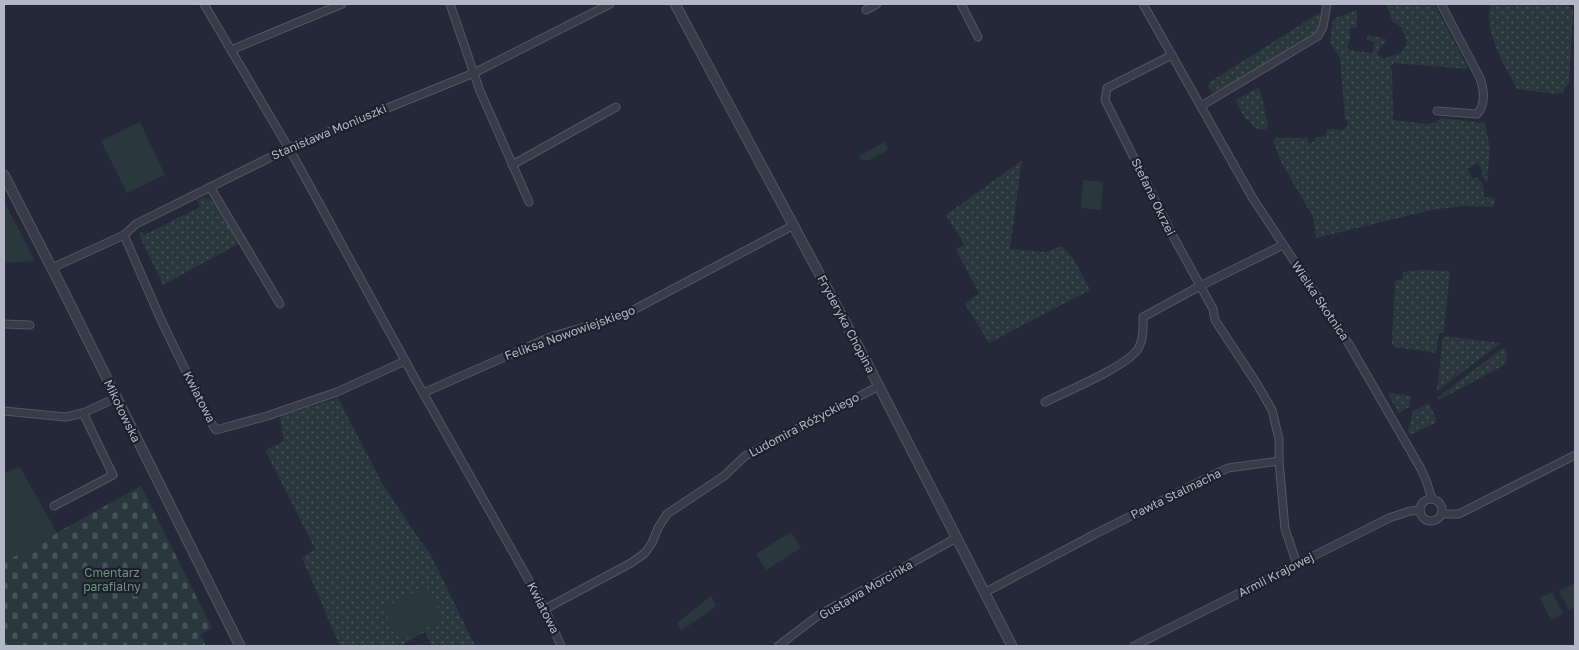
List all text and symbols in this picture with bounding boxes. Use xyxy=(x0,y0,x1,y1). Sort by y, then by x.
street label: Stanisława Moniuszki xyxy=(269,100,389,163)
street label: Stefana Okrzei xyxy=(1128,156,1179,238)
street label: Wielka Skotnica xyxy=(1288,258,1352,343)
street label: Fryderyka Chopina xyxy=(814,272,879,375)
street label: Feliksa Nowowiejskiego xyxy=(502,302,637,363)
street label: Kwiatowa xyxy=(180,369,219,425)
street label: Mikołowska xyxy=(101,377,144,445)
street label: Ludomira Różyckiego xyxy=(746,389,861,460)
street label: Pawła Stalmacha xyxy=(1128,465,1224,522)
street label: Armii Krajowej xyxy=(1236,549,1316,600)
street label: Gustawa Morcinka xyxy=(816,557,915,622)
park label: Cmentarz parafialny xyxy=(83,565,141,594)
street label: Kwiatowa xyxy=(524,580,563,636)

